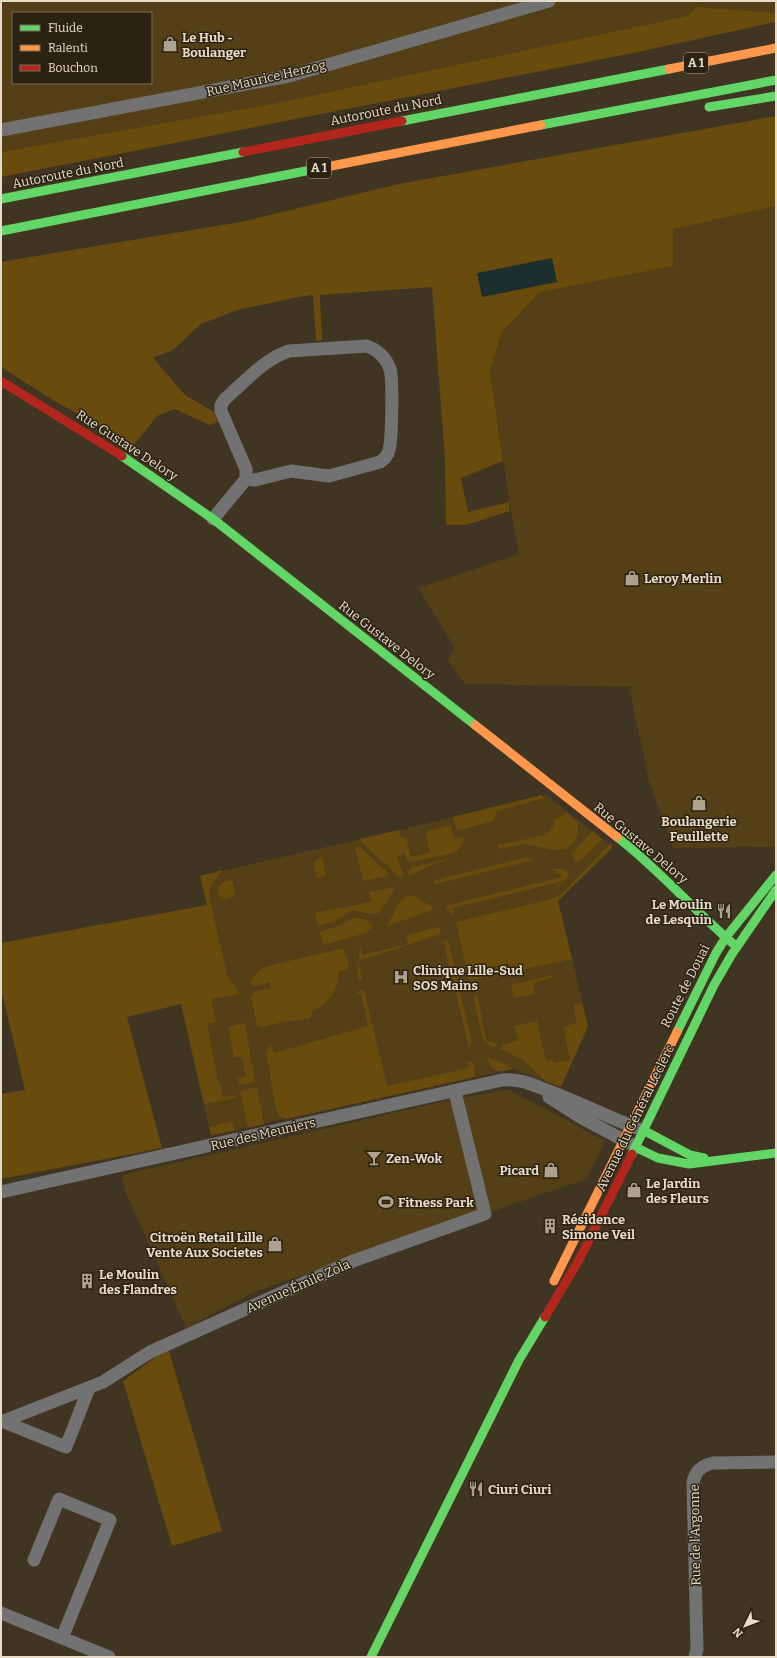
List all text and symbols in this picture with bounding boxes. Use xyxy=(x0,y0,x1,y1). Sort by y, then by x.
legend xyxy=(12,12,152,84)
text: Fluide xyxy=(48,21,83,35)
place label: Le Hub - Boulanger xyxy=(182,30,246,60)
shop icon: Le Hub - Boulanger xyxy=(161,35,179,53)
text: Ralenti xyxy=(48,41,88,55)
road number: A 1 xyxy=(684,53,708,73)
street label: Rue Maurice Herzog xyxy=(205,57,327,99)
text: Bouchon xyxy=(48,61,98,75)
street label: Autoroute du Nord xyxy=(329,92,443,128)
street label: Autoroute du Nord xyxy=(11,155,125,191)
road number: A 1 xyxy=(307,158,331,178)
street label: Rue Gustave Delory xyxy=(73,407,181,483)
shop icon: Leroy Merlin xyxy=(623,569,641,587)
place label: Leroy Merlin xyxy=(644,571,723,586)
street label: Rue Gustave Delory xyxy=(336,598,438,682)
shop icon: Boulangerie Feuillette xyxy=(690,794,708,812)
street label: Rue Gustave Delory xyxy=(591,799,691,887)
place label: Boulangerie Feuillette xyxy=(661,814,737,844)
place label: Le Moulin de Lesquin xyxy=(646,897,713,927)
restaurant icon: Le Moulin de Lesquin xyxy=(715,902,733,920)
street label: Route de Douai xyxy=(658,942,712,1030)
place label: Clinique Lille-Sud SOS Mains xyxy=(413,963,523,993)
hospital icon: Clinique Lille-Sud SOS Mains xyxy=(392,968,410,986)
street label: Avenue du Général Leclerc xyxy=(593,1042,677,1194)
street label: Rue des Meuniers xyxy=(209,1115,317,1153)
bar icon: Zen-Wok xyxy=(365,1149,383,1167)
place label: Zen-Wok xyxy=(386,1151,443,1166)
shop icon: Picard xyxy=(542,1161,560,1179)
place label: Picard xyxy=(499,1163,539,1178)
place label: Le Jardin des Fleurs xyxy=(646,1176,709,1206)
shop icon: Le Jardin des Fleurs xyxy=(625,1181,643,1199)
sports icon: Fitness Park xyxy=(377,1193,395,1211)
place label: Fitness Park xyxy=(398,1195,474,1210)
place label: Résidence Simone Veil xyxy=(562,1212,635,1242)
building icon: Résidence Simone Veil xyxy=(541,1217,559,1235)
place label: Citroën Retail Lille Vente Aux Societes xyxy=(146,1230,263,1260)
shop icon: Citroën Retail Lille Vente Aux Societes xyxy=(266,1235,284,1253)
street label: Avenue Émile Zola xyxy=(244,1256,352,1316)
place label: Le Moulin des Flandres xyxy=(99,1267,177,1297)
building icon: Le Moulin des Flandres xyxy=(78,1272,96,1290)
restaurant icon: Ciuri Ciuri xyxy=(467,1480,485,1498)
place label: Ciuri Ciuri xyxy=(488,1482,551,1497)
street label: Rue de l'Argonne xyxy=(687,1484,703,1586)
north arrow xyxy=(725,1606,765,1646)
text: N xyxy=(730,1625,746,1640)

